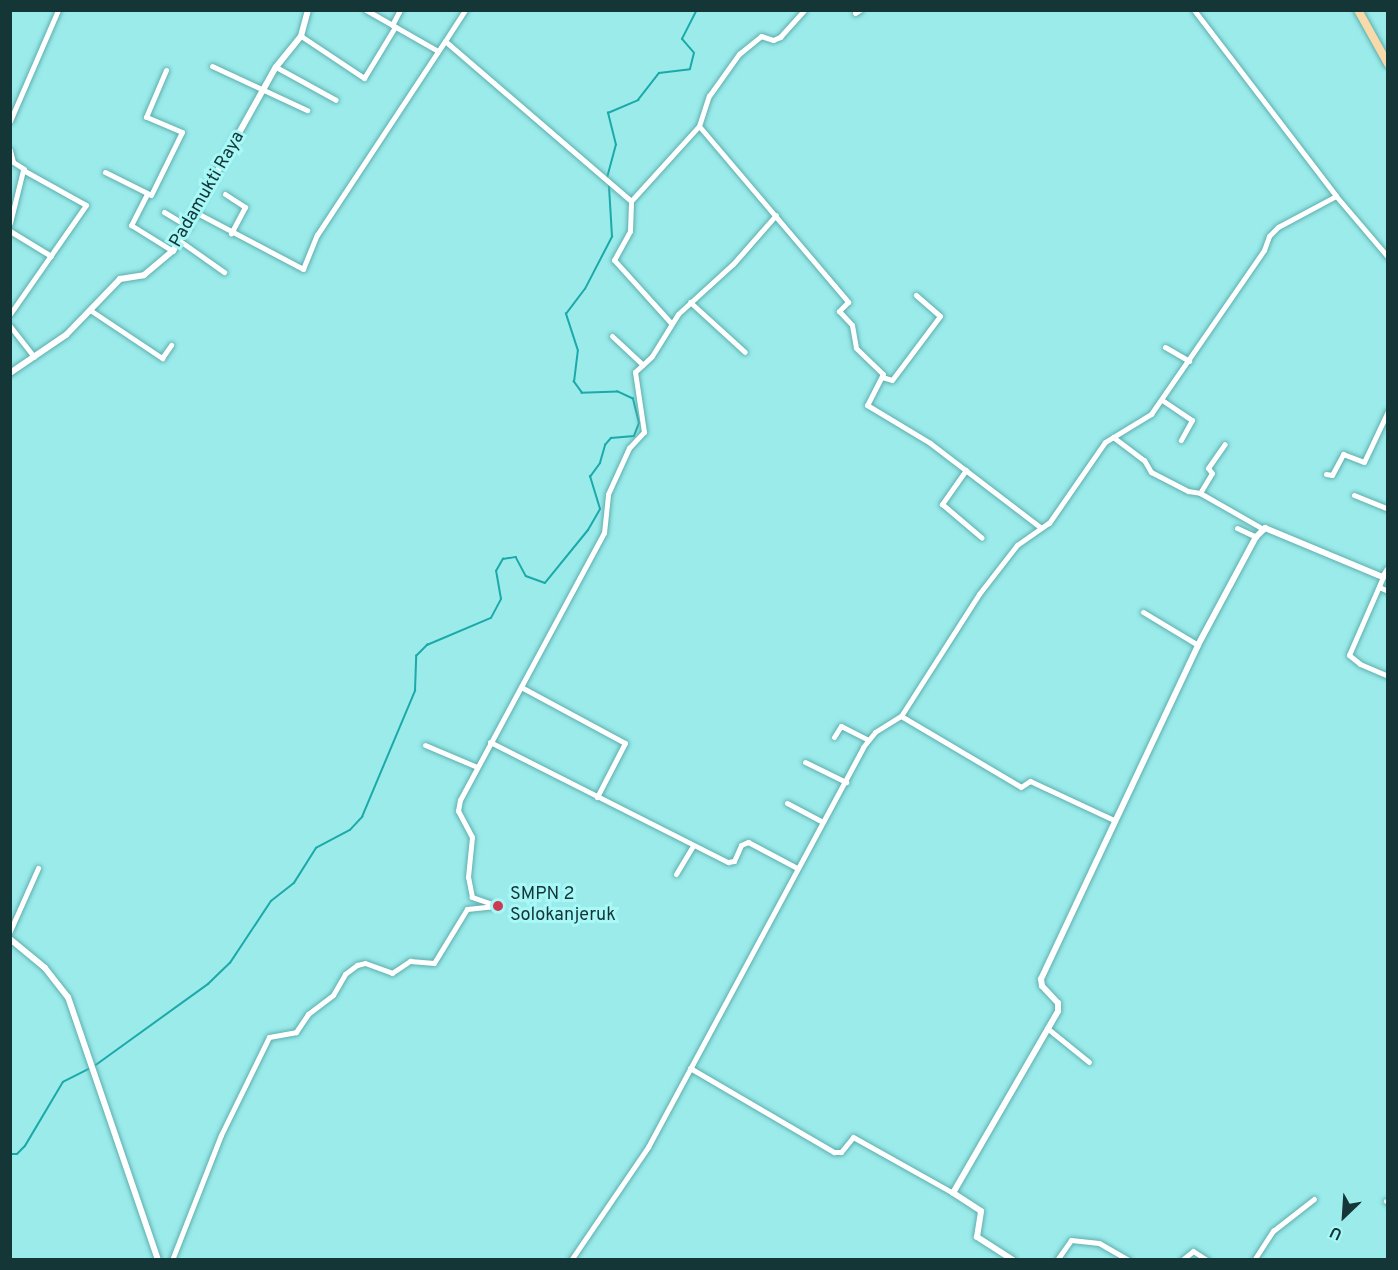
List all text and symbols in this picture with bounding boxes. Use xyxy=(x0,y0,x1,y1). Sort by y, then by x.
street label: Padamukti Raya xyxy=(166,128,250,252)
place label: SMPN 2 Solokanjeruk xyxy=(510,885,616,928)
marker: SMPN 2 Solokanjeruk xyxy=(491,899,505,913)
north arrow xyxy=(1314,1186,1374,1246)
text: U xyxy=(1327,1221,1346,1244)

